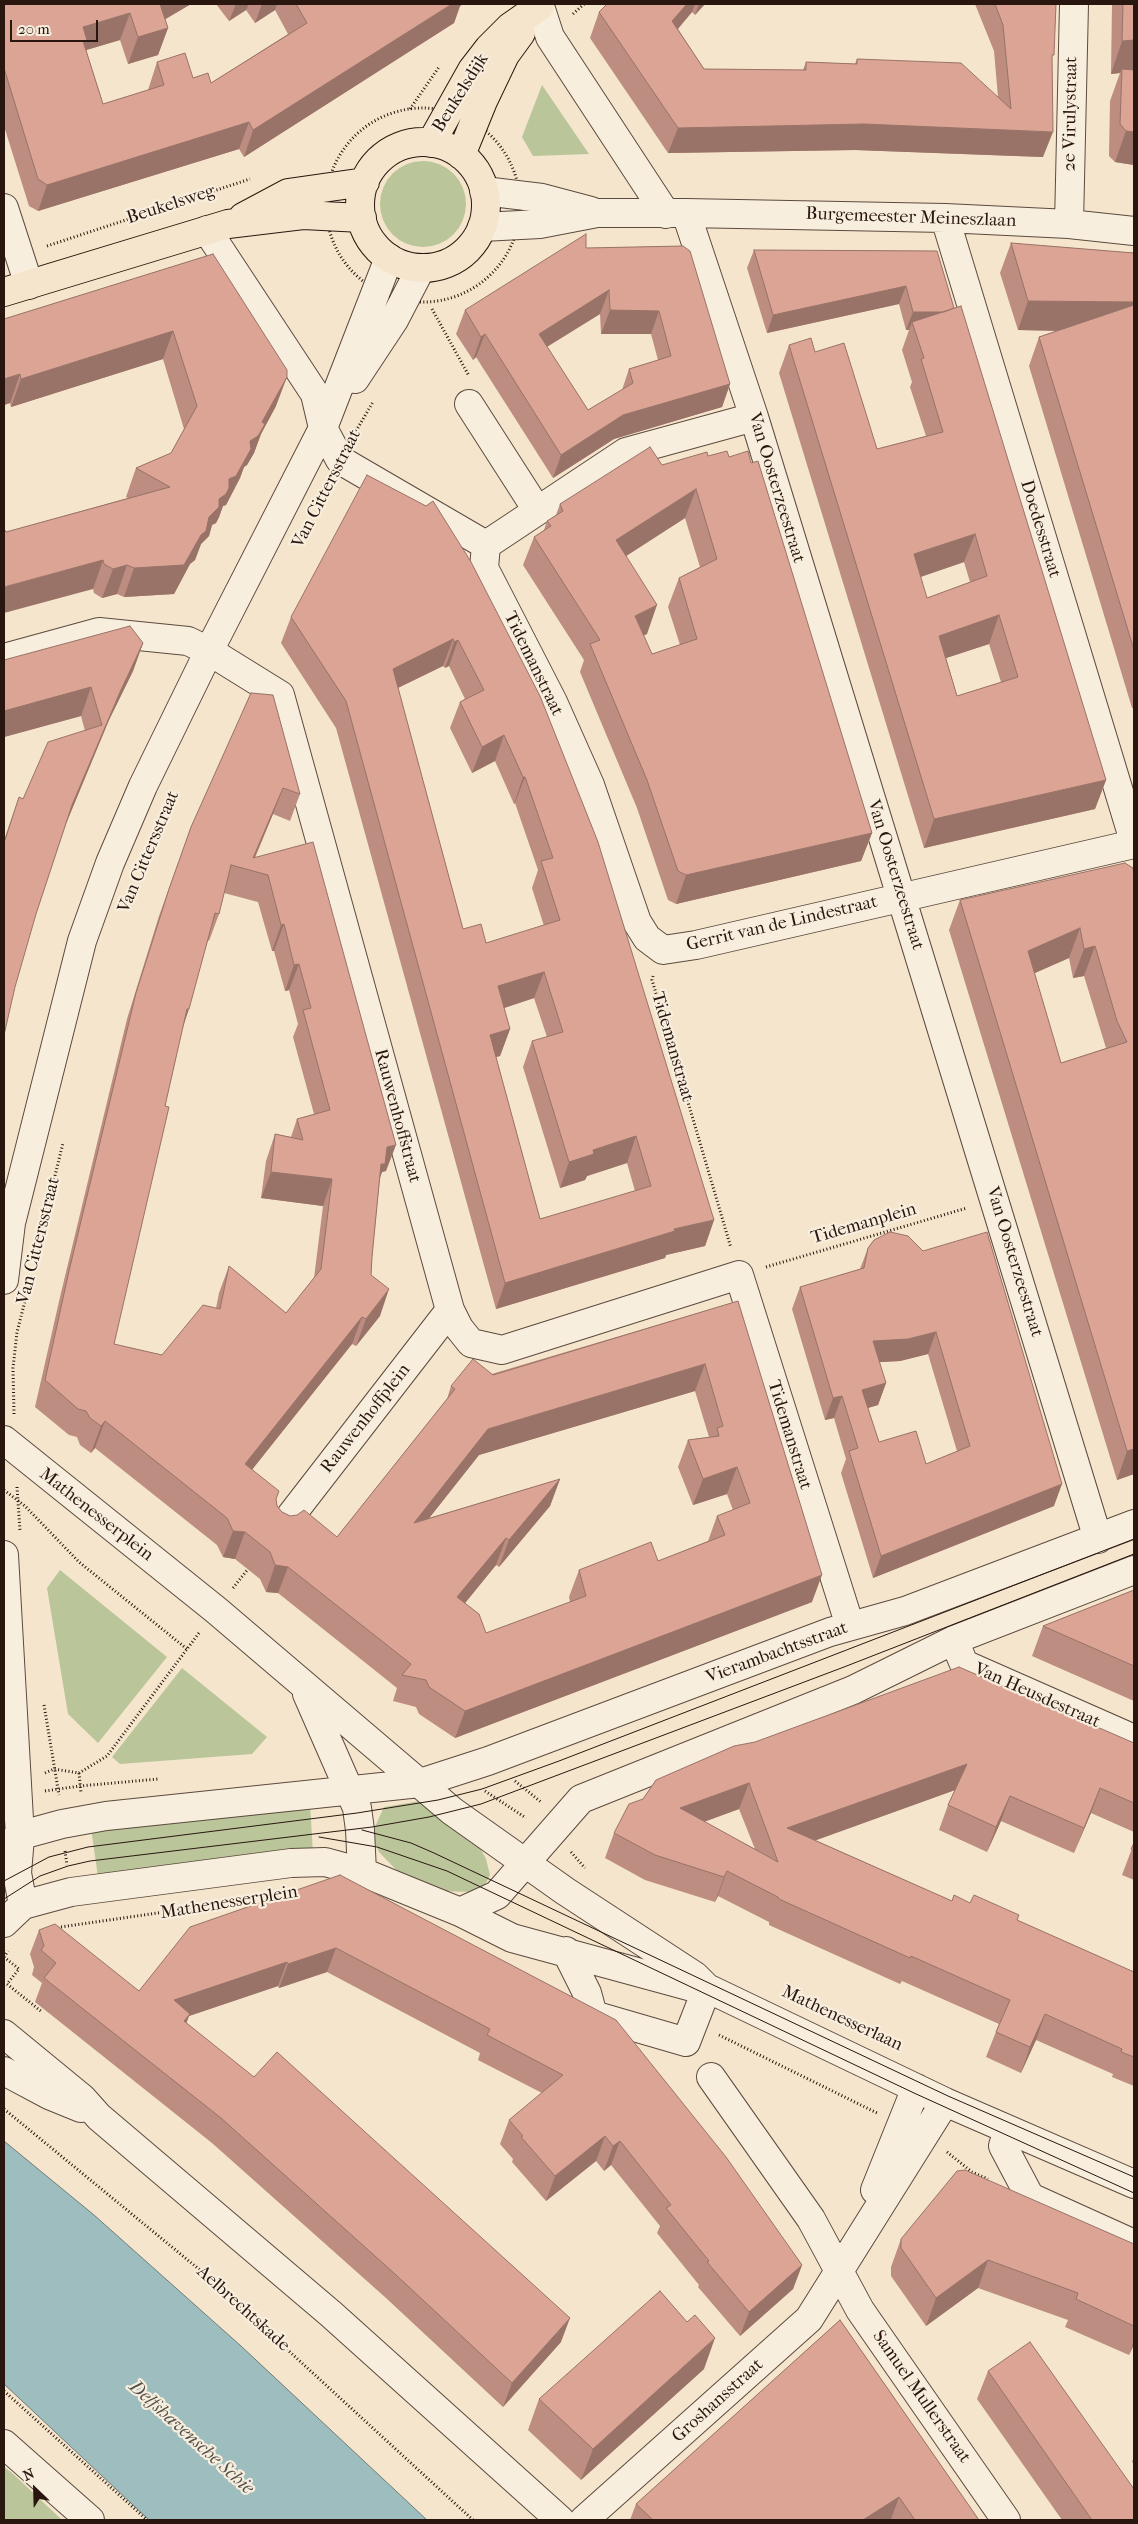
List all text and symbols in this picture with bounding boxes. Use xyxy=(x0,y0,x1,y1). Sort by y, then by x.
scale bar xyxy=(12,10,100,42)
text: 20 m xyxy=(18,20,50,38)
street label: Beukelsdijk xyxy=(428,50,494,136)
street label: 2e Virulystraat xyxy=(1059,56,1083,172)
street label: Beukelsweg xyxy=(124,181,218,229)
street label: Burgemeester Meineszlaan xyxy=(805,204,1017,232)
street label: Van Oosterzeestraat xyxy=(743,410,809,566)
street label: Van Cittersstraat xyxy=(288,426,366,552)
street label: Doedesstraat xyxy=(1015,478,1065,580)
street label: Tidemanstraat xyxy=(498,608,568,720)
street label: Van Cittersstraat xyxy=(114,788,184,916)
street label: Van Oosterzeestraat xyxy=(862,797,928,953)
street label: Gerrit van de Lindestraat xyxy=(684,891,880,957)
street label: Tidemanstraat xyxy=(646,990,698,1104)
street label: Rauwenhoffstraat xyxy=(369,1047,425,1185)
street label: Van Cittersstraat xyxy=(13,1175,65,1307)
street label: Van Oosterzeestraat xyxy=(981,1184,1047,1340)
street label: Tidemanplein xyxy=(809,1199,919,1249)
street label: Rauwenhoffplein xyxy=(317,1360,415,1478)
street label: Tidemanstraat xyxy=(762,1378,816,1492)
street label: Mathenesserplein xyxy=(35,1464,157,1566)
street label: Vierambachtsstraat xyxy=(703,1617,851,1689)
street label: Van Heusdestraat xyxy=(971,1659,1103,1733)
street label: Mathenesserplein xyxy=(159,1881,299,1925)
street label: Mathenesserlaan xyxy=(778,1981,906,2057)
street label: Aelbrechtskade xyxy=(192,2261,294,2357)
street label: Samuel Mullerstraat xyxy=(867,2327,975,2467)
street label: Groshansstraat xyxy=(668,2354,768,2448)
water label: Delfshavensche Schie xyxy=(124,2376,258,2500)
north arrow xyxy=(10,2464,60,2514)
text: N xyxy=(20,2465,37,2485)

